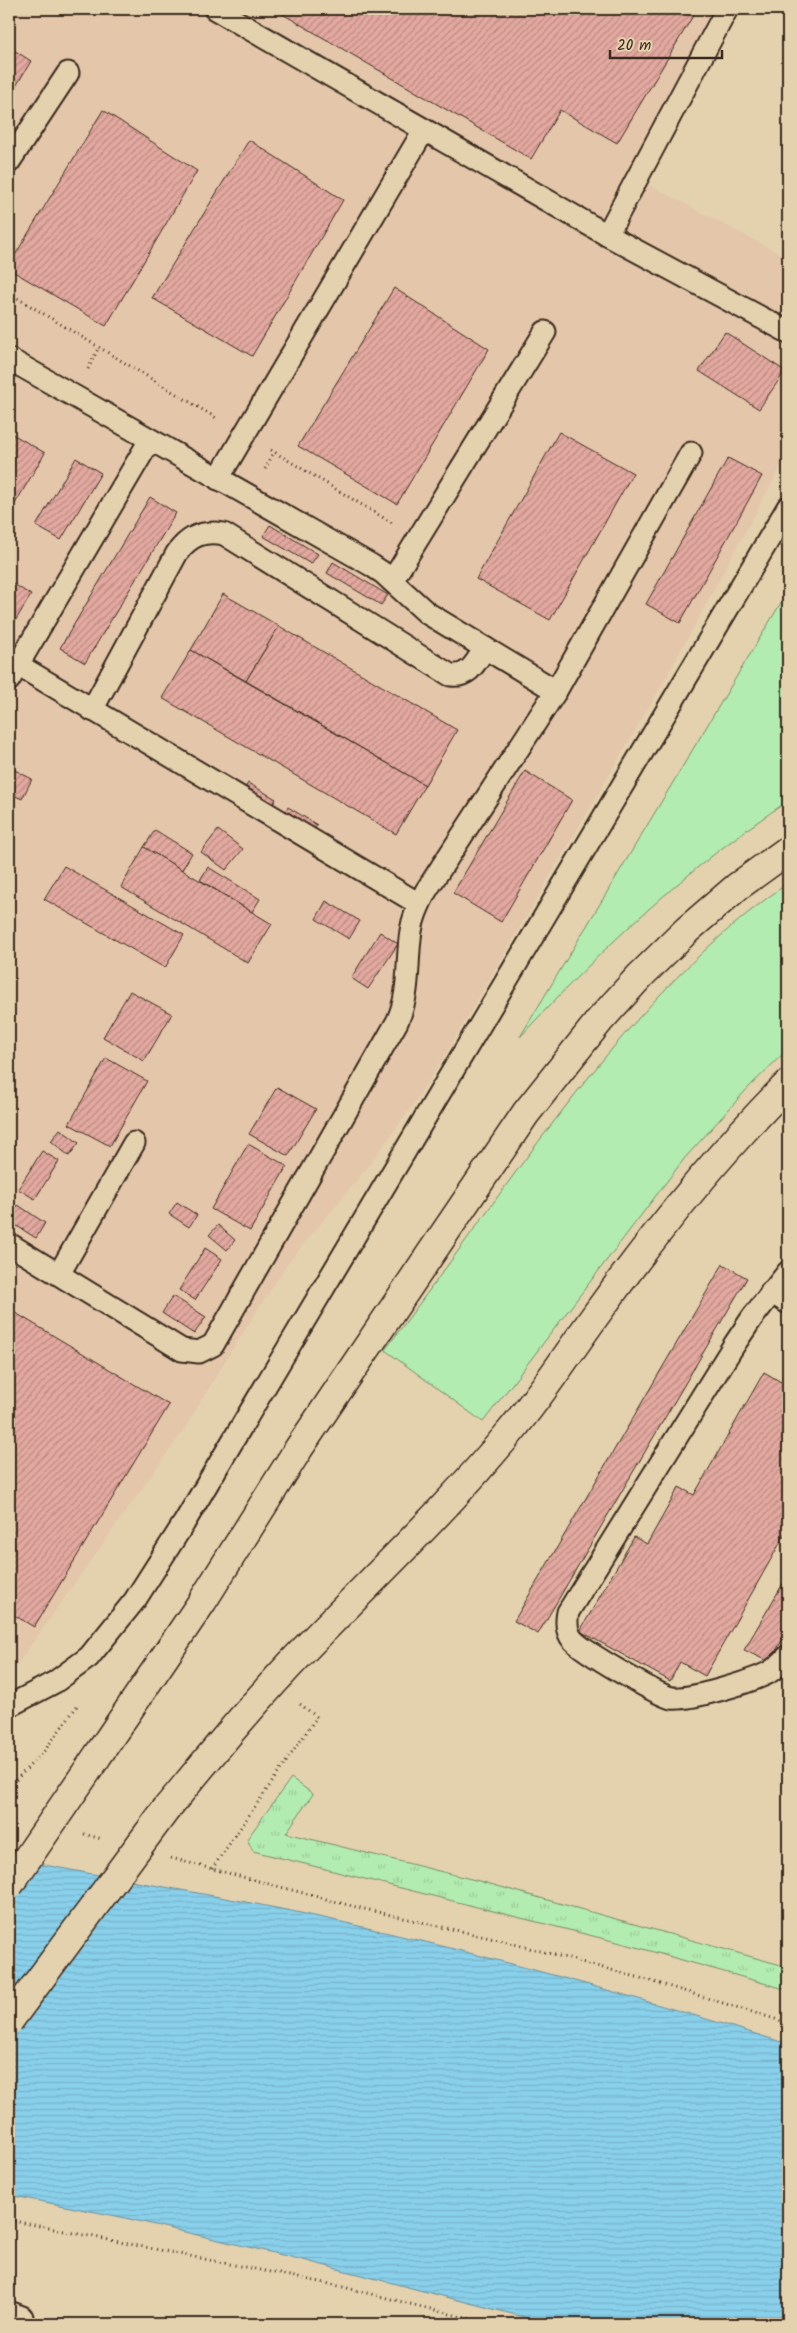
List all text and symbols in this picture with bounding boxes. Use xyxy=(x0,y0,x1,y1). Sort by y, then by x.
scale bar xyxy=(610,28,722,60)
text: 20 m xyxy=(617,34,651,58)

